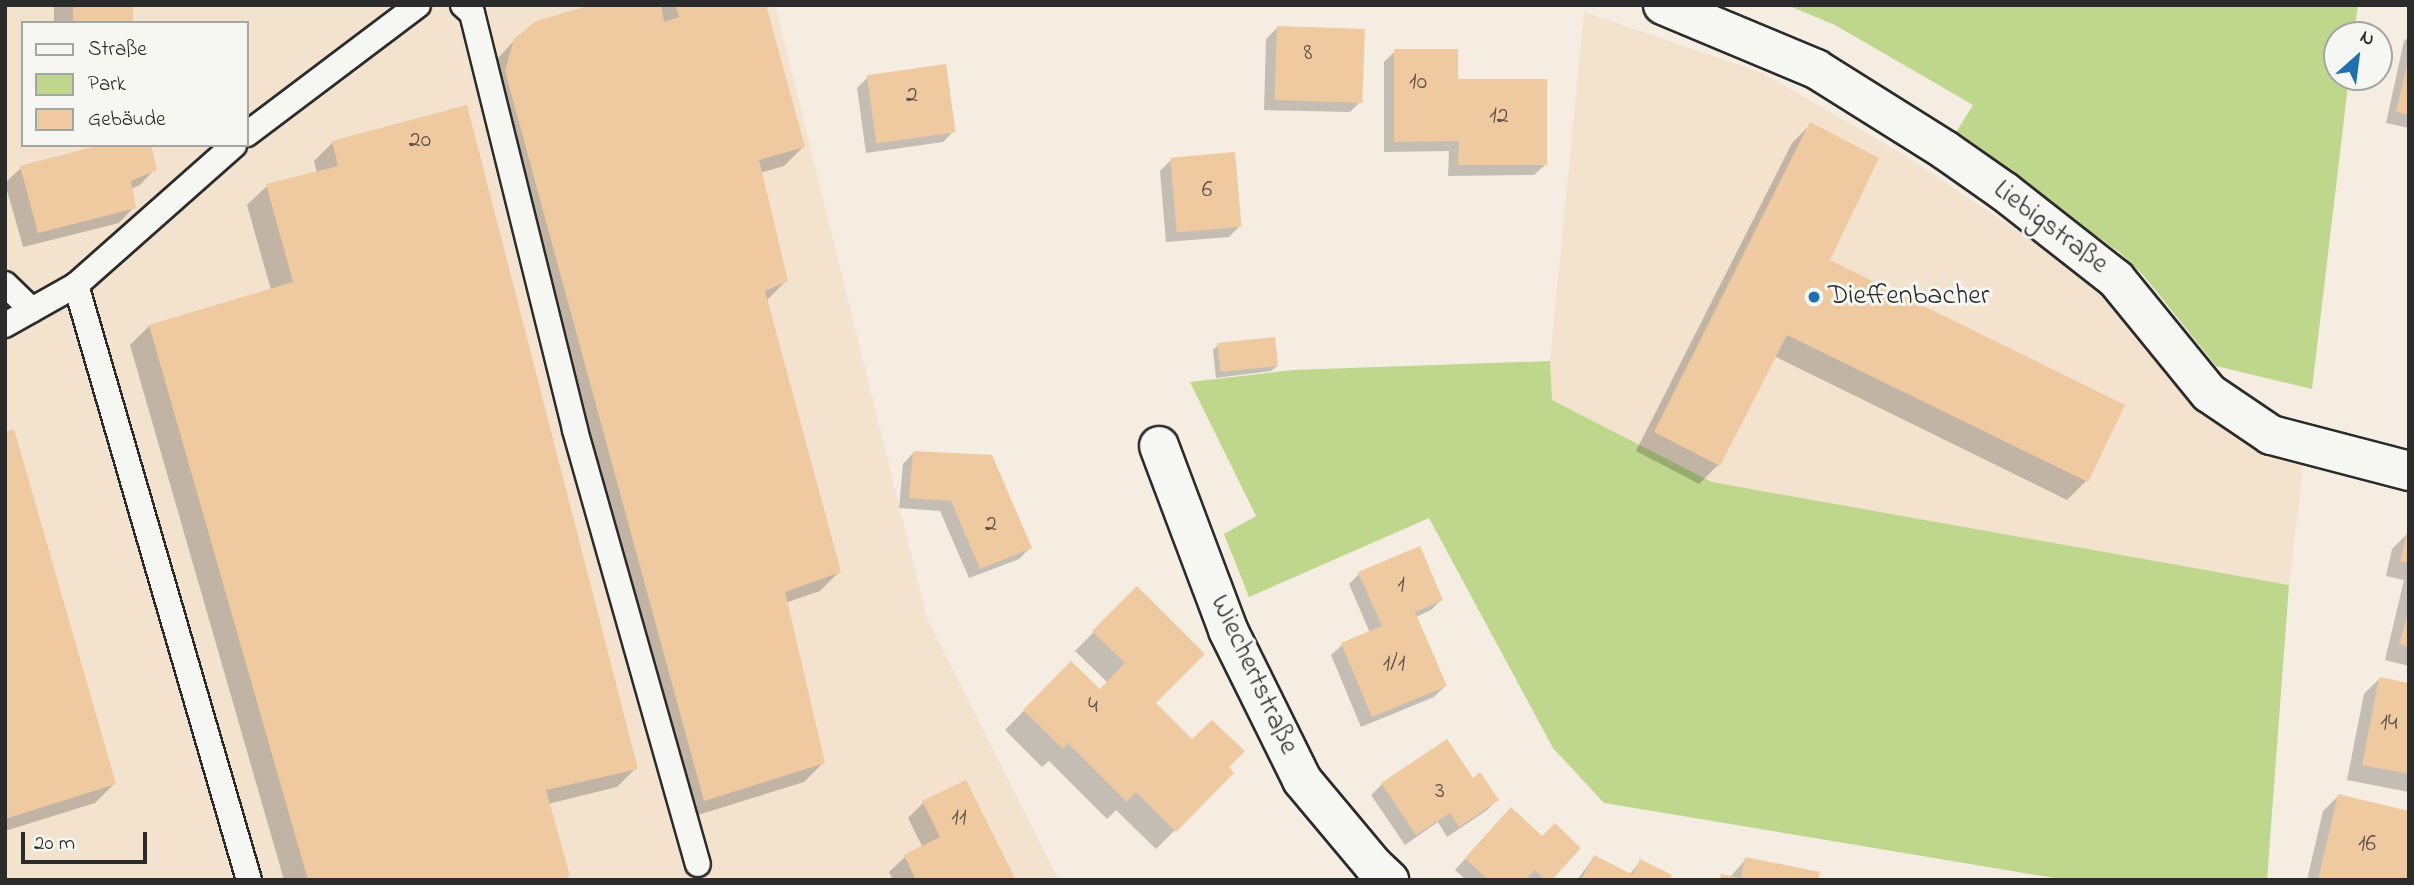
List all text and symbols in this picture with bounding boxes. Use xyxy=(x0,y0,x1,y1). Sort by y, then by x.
legend xyxy=(21,21,248,147)
north arrow xyxy=(2323,21,2393,91)
text: N xyxy=(2355,24,2379,54)
text: Straße xyxy=(88,35,147,65)
house number: 8 xyxy=(1304,40,1312,68)
house number: 10 xyxy=(1409,69,1427,97)
text: Park xyxy=(88,70,126,100)
house number: 2 xyxy=(906,82,918,110)
house number: 12 xyxy=(1489,103,1509,131)
text: Gebäude xyxy=(88,105,165,135)
house number: 20 xyxy=(409,127,431,155)
street label: Liebigstraße xyxy=(1986,174,2114,282)
house number: 6 xyxy=(1202,177,1212,205)
place label: Dieffenbacher xyxy=(1828,280,1989,314)
marker: Dieffenbacher xyxy=(1806,289,1822,305)
house number: 2 xyxy=(985,511,997,539)
house number: 1 xyxy=(1397,572,1405,600)
street label: Wiechertstraße xyxy=(1201,590,1305,760)
house number: 1/1 xyxy=(1383,651,1405,679)
house number: 4 xyxy=(1088,693,1098,721)
house number: 14 xyxy=(2380,710,2398,738)
house number: 3 xyxy=(1435,778,1445,806)
house number: 11 xyxy=(951,805,967,833)
scale bar xyxy=(24,818,150,862)
text: 20 m xyxy=(34,829,75,859)
house number: 16 xyxy=(2358,831,2376,859)

